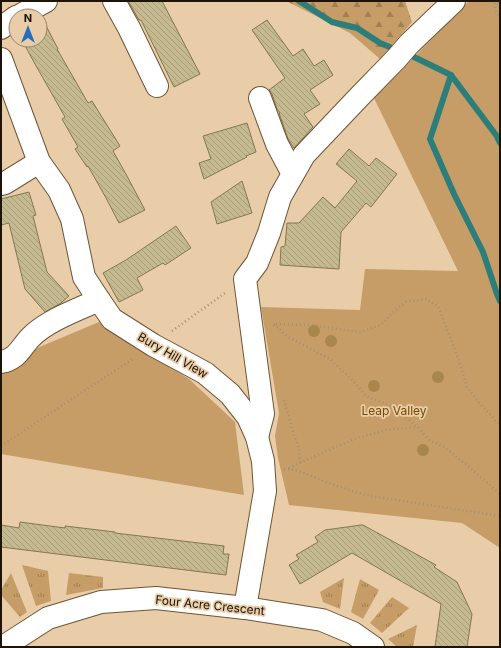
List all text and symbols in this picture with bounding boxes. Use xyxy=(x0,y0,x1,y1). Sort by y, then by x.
north arrow xyxy=(8,8,48,48)
text: N xyxy=(24,11,32,25)
street label: Bury Hill View xyxy=(135,329,211,381)
park label: Leap Valley xyxy=(361,403,427,418)
street label: Four Acre Crescent xyxy=(155,592,266,618)

